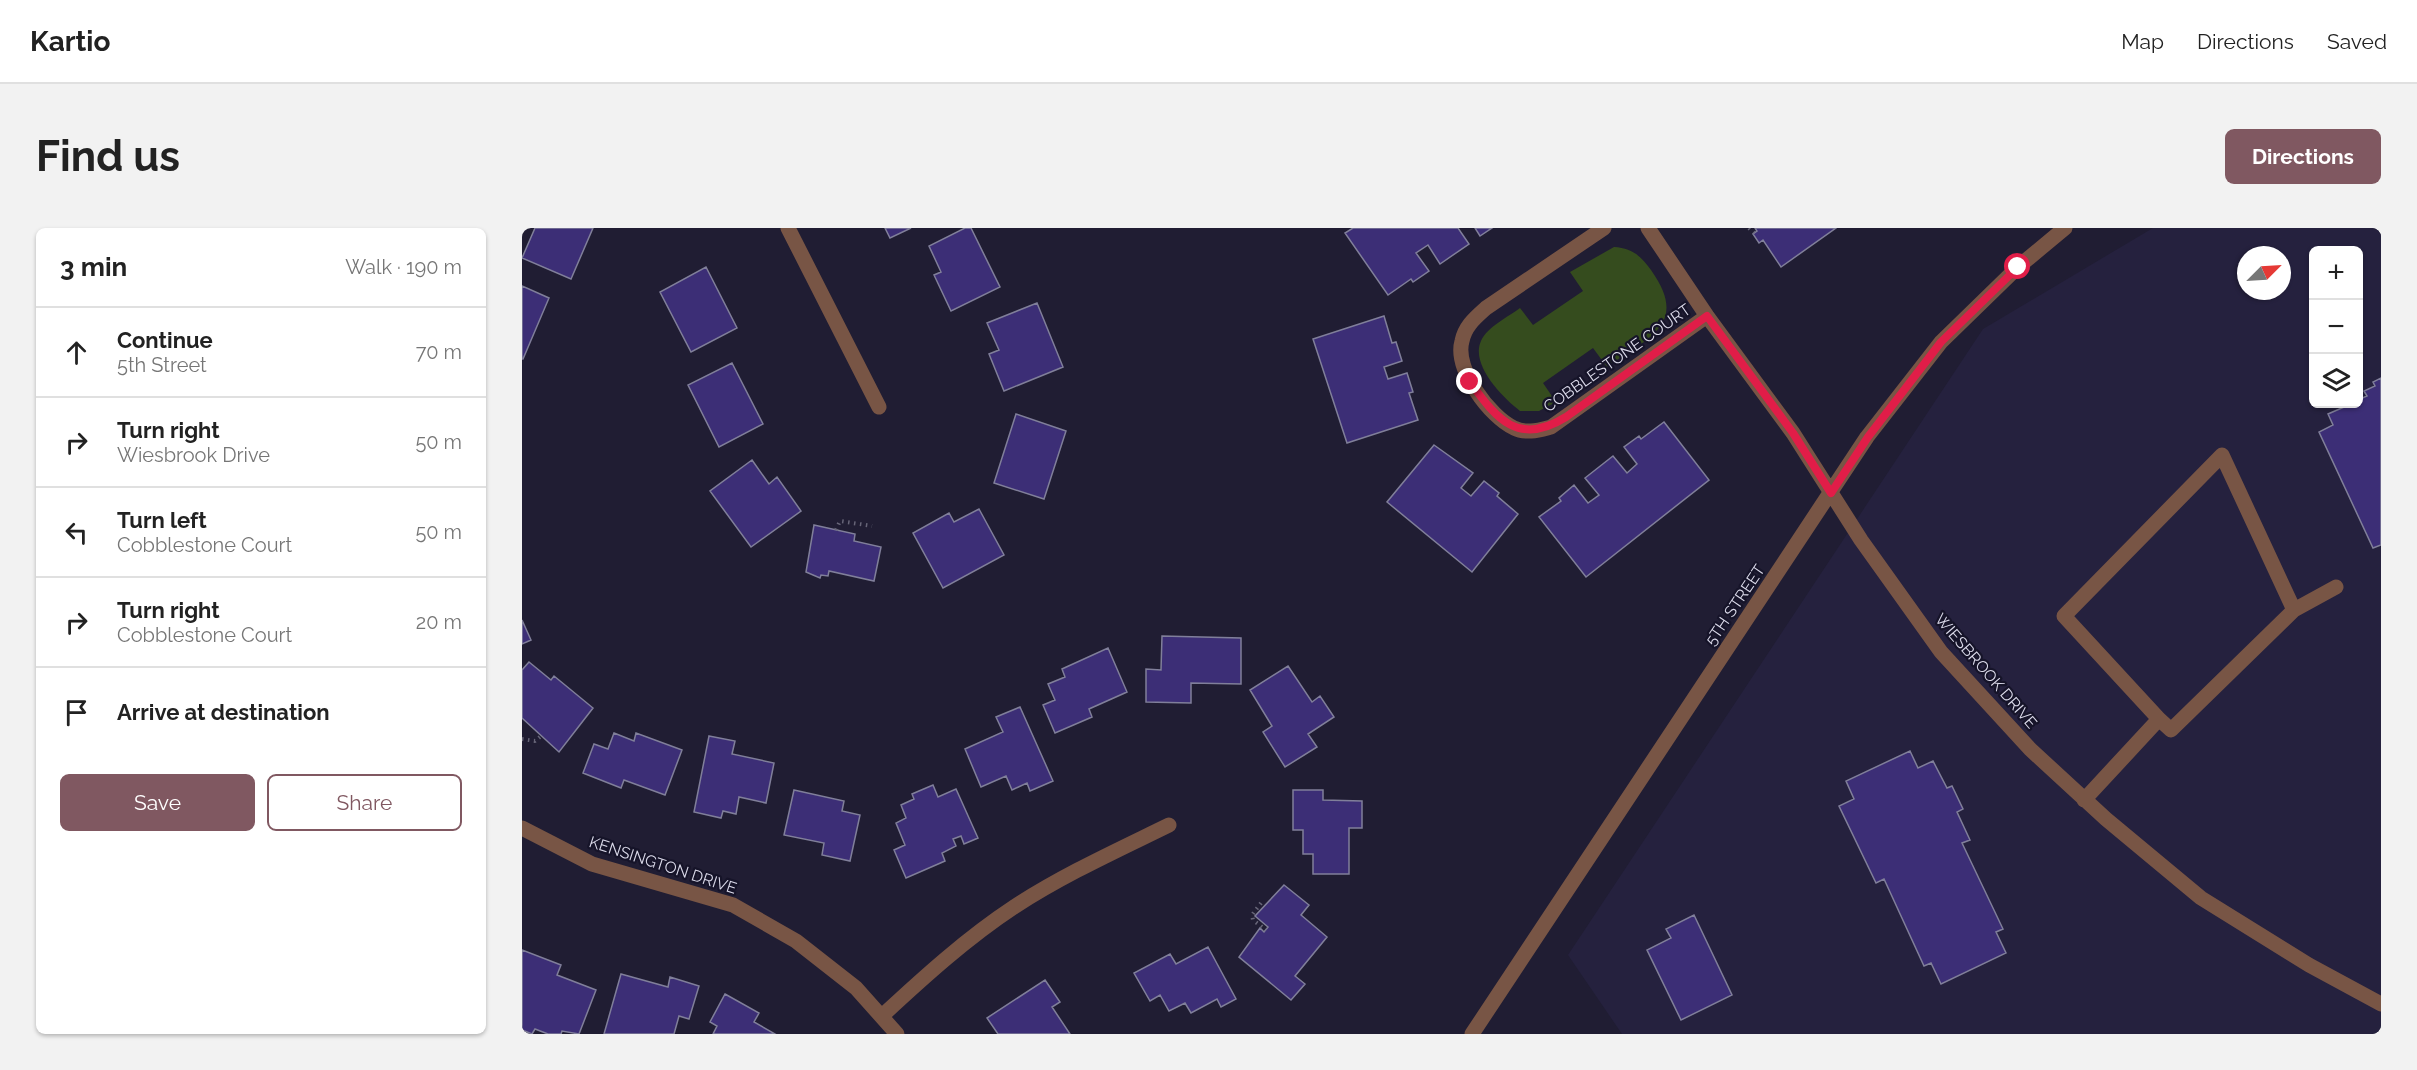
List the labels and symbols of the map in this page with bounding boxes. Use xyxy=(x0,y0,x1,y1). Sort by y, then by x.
north arrow xyxy=(2237,246,2291,300)
route start xyxy=(2004,253,2030,279)
street label: COBBLESTONE COURT xyxy=(1540,300,1695,416)
route end xyxy=(1456,368,1482,394)
street label: 5TH STREET xyxy=(1701,561,1769,649)
street label: WIESBROOK DRIVE xyxy=(1931,610,2041,732)
street label: KENSINGTON DRIVE xyxy=(587,832,739,898)

